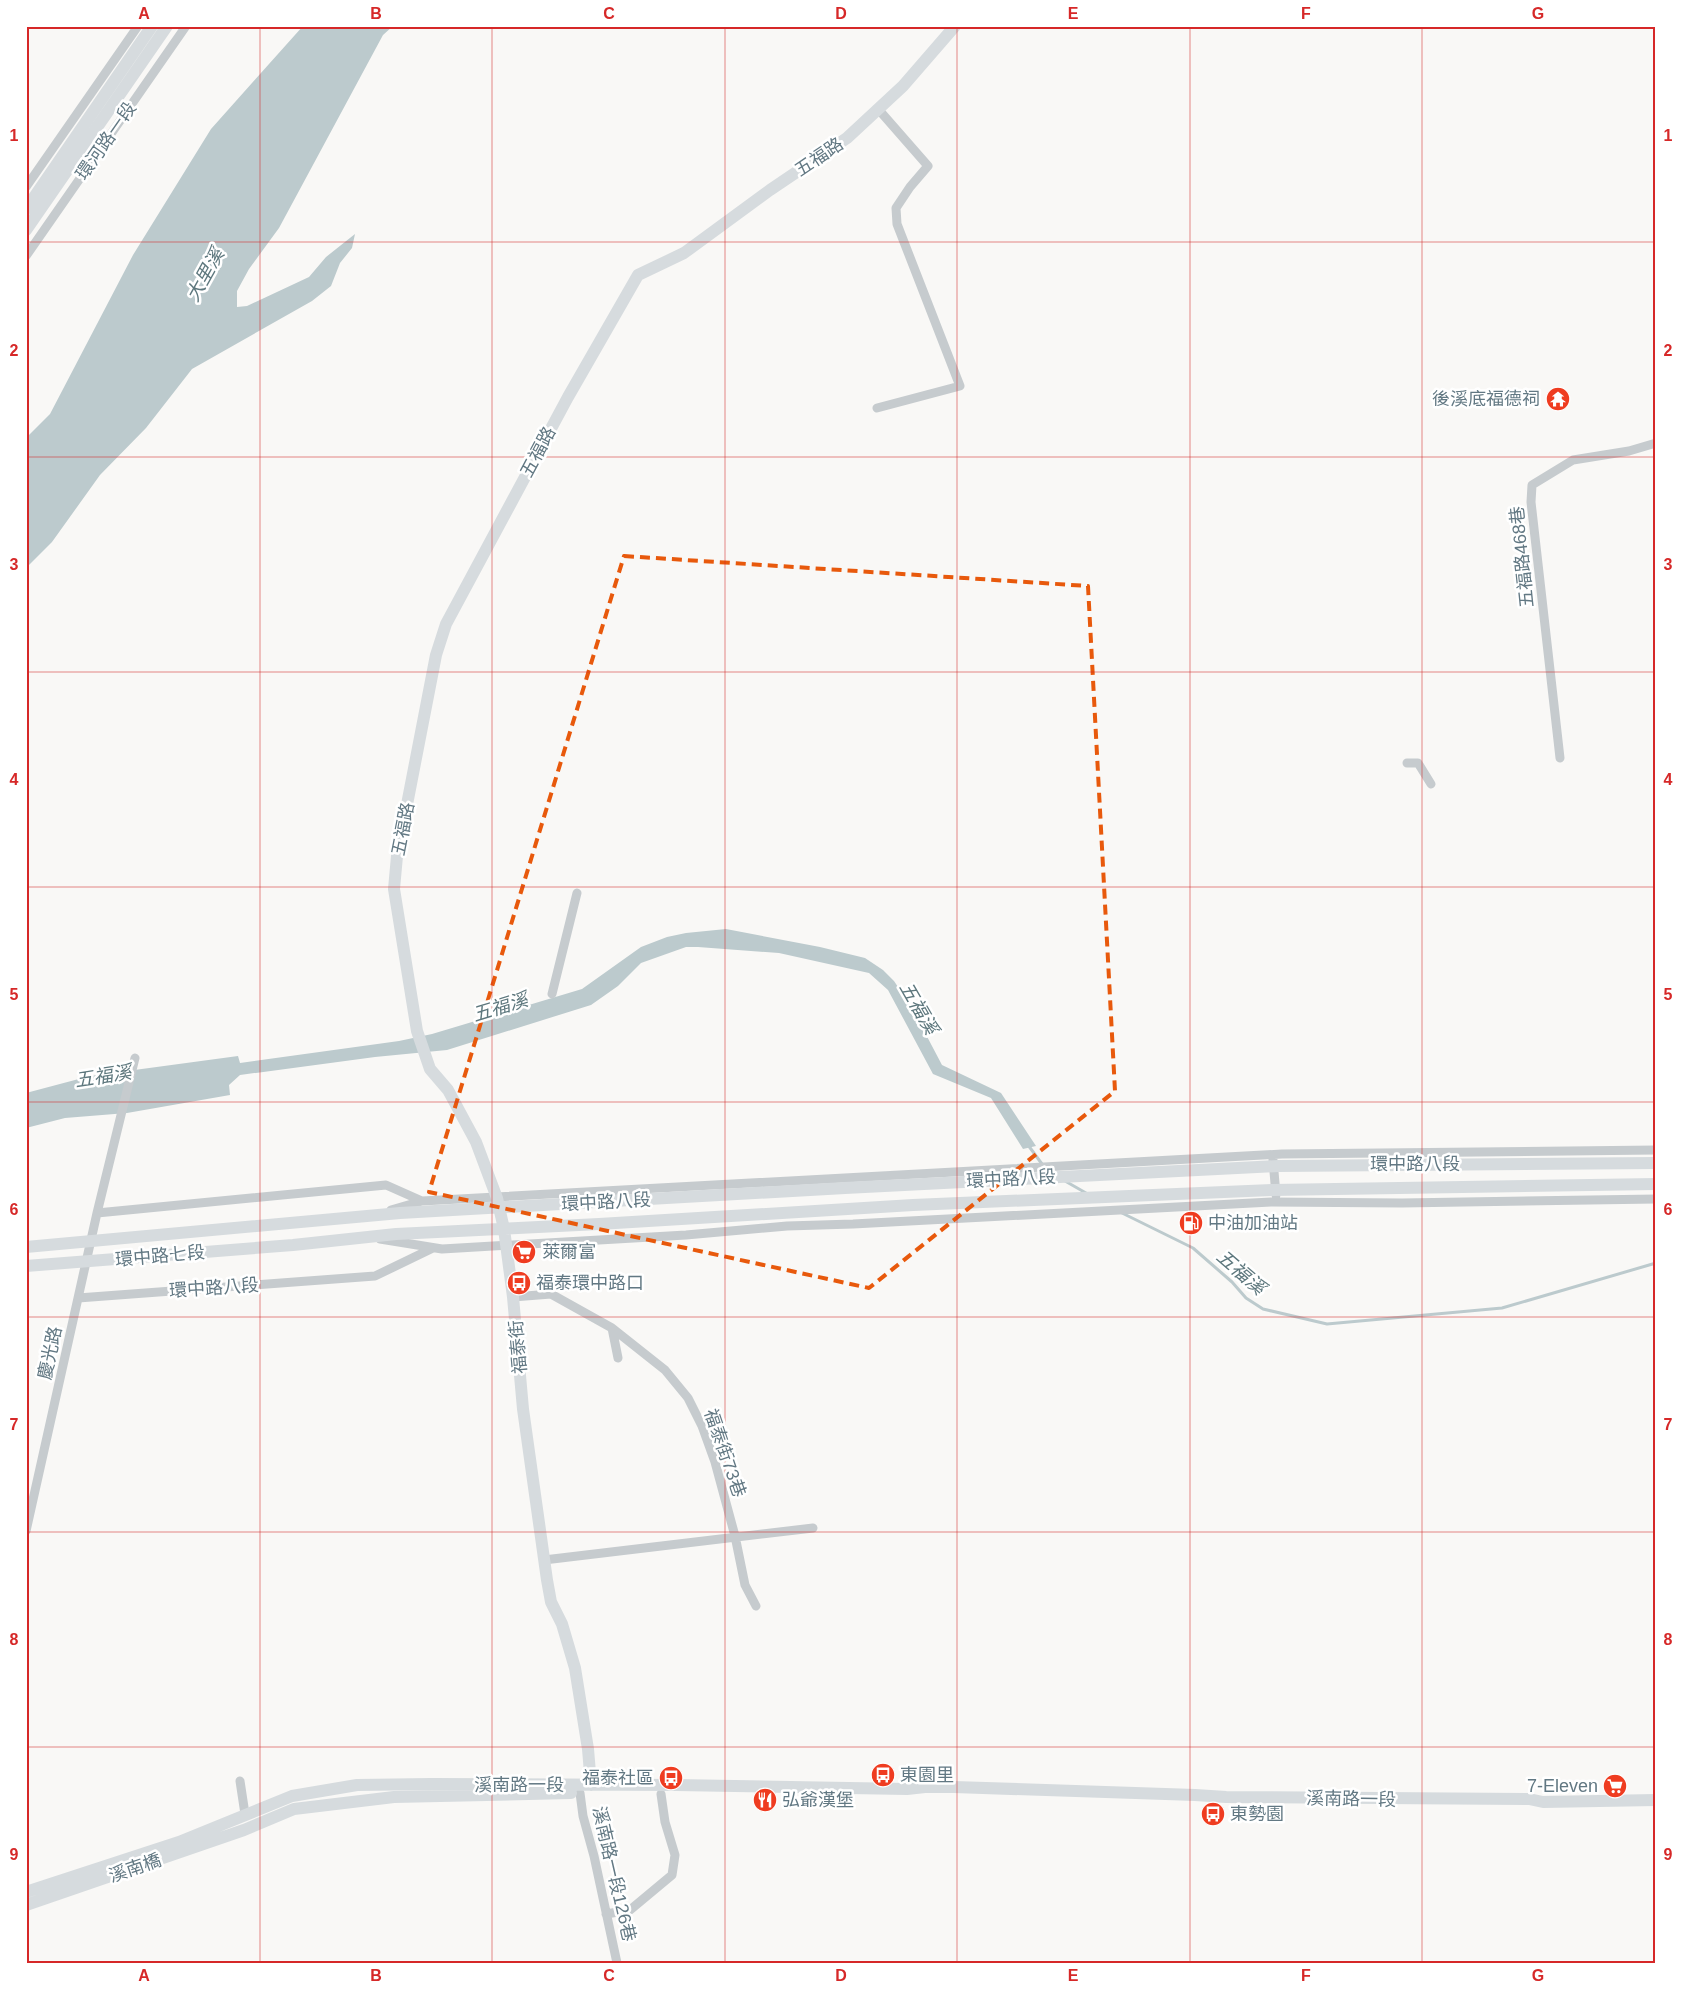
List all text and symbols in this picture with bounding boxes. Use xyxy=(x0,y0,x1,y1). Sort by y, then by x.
text: A xyxy=(138,5,150,22)
text: B xyxy=(370,5,382,22)
text: C xyxy=(603,5,615,22)
text: D xyxy=(835,5,847,22)
text: E xyxy=(1068,5,1079,22)
text: F xyxy=(1301,5,1311,22)
text: G xyxy=(1532,5,1544,22)
street label: 環河路一段 xyxy=(72,98,140,184)
text: 1 xyxy=(10,127,19,144)
text: 1 xyxy=(1664,127,1673,144)
street label: 五福路 xyxy=(791,134,847,180)
water label: 大里溪 xyxy=(182,242,229,305)
text: 2 xyxy=(10,342,19,359)
text: 2 xyxy=(1664,342,1673,359)
temple icon: 後溪底福德祠 xyxy=(1545,386,1571,412)
place label: 後溪底福德祠 xyxy=(1432,389,1540,409)
street label: 五福路 xyxy=(516,423,560,481)
street label: 五福路468巷 xyxy=(1507,505,1537,609)
text: 3 xyxy=(10,556,19,573)
text: 3 xyxy=(1664,556,1673,573)
text: 4 xyxy=(10,771,19,788)
text: 4 xyxy=(1664,771,1673,788)
street label: 五福路 xyxy=(388,801,418,857)
water label: 五福溪 xyxy=(896,978,944,1041)
text: 5 xyxy=(10,986,19,1003)
text: 5 xyxy=(1664,986,1673,1003)
water label: 五福溪 xyxy=(470,988,533,1025)
water label: 五福溪 xyxy=(73,1061,136,1091)
street label: 環中路八段 xyxy=(1370,1154,1460,1174)
street label: 環中路八段 xyxy=(966,1167,1056,1191)
street label: 環中路八段 xyxy=(561,1190,651,1214)
text: 6 xyxy=(10,1201,19,1218)
text: 6 xyxy=(1664,1201,1673,1218)
fuel station icon: 中油加油站 xyxy=(1178,1210,1204,1236)
place label: 中油加油站 xyxy=(1208,1213,1298,1233)
supermarket icon: 萊爾富 xyxy=(511,1239,537,1265)
street label: 環中路七段 xyxy=(114,1242,206,1270)
place label: 萊爾富 xyxy=(542,1242,596,1262)
water label: 五福溪 xyxy=(1213,1245,1272,1301)
bus stop icon: 福泰環中路口 xyxy=(506,1270,532,1296)
place label: 福泰環中路口 xyxy=(536,1273,644,1293)
street label: 環中路八段 xyxy=(168,1275,260,1301)
street label: 福泰街 xyxy=(506,1319,530,1375)
street label: 慶光路 xyxy=(35,1325,65,1381)
street label: 福泰街73巷 xyxy=(701,1406,749,1500)
text: 7 xyxy=(10,1416,19,1433)
text: 7 xyxy=(1664,1416,1673,1433)
text: 8 xyxy=(10,1631,19,1648)
text: 8 xyxy=(1664,1631,1673,1648)
bus stop icon: 東園里 xyxy=(870,1762,896,1788)
bus stop icon: 福泰社區 xyxy=(658,1765,684,1791)
place label: 東園里 xyxy=(900,1765,954,1785)
place label: 福泰社區 xyxy=(582,1768,654,1788)
supermarket icon: 7-Eleven xyxy=(1602,1773,1628,1799)
street label: 溪南路一段 xyxy=(474,1775,564,1795)
place label: 7-Eleven xyxy=(1527,1776,1598,1796)
restaurant icon: 弘爺漢堡 xyxy=(752,1787,778,1813)
street label: 溪南路一段 xyxy=(1306,1788,1396,1810)
place label: 弘爺漢堡 xyxy=(782,1790,854,1810)
bus stop icon: 東勢園 xyxy=(1200,1801,1226,1827)
street label: 溪南路一段126巷 xyxy=(589,1804,639,1944)
place label: 東勢園 xyxy=(1230,1804,1284,1824)
text: 9 xyxy=(10,1846,19,1863)
text: 9 xyxy=(1664,1846,1673,1863)
street label: 溪南橋 xyxy=(106,1850,164,1886)
text: A xyxy=(138,1967,150,1984)
text: B xyxy=(370,1967,382,1984)
text: C xyxy=(603,1967,615,1984)
text: D xyxy=(835,1967,847,1984)
text: E xyxy=(1068,1967,1079,1984)
text: F xyxy=(1301,1967,1311,1984)
text: G xyxy=(1532,1967,1544,1984)

